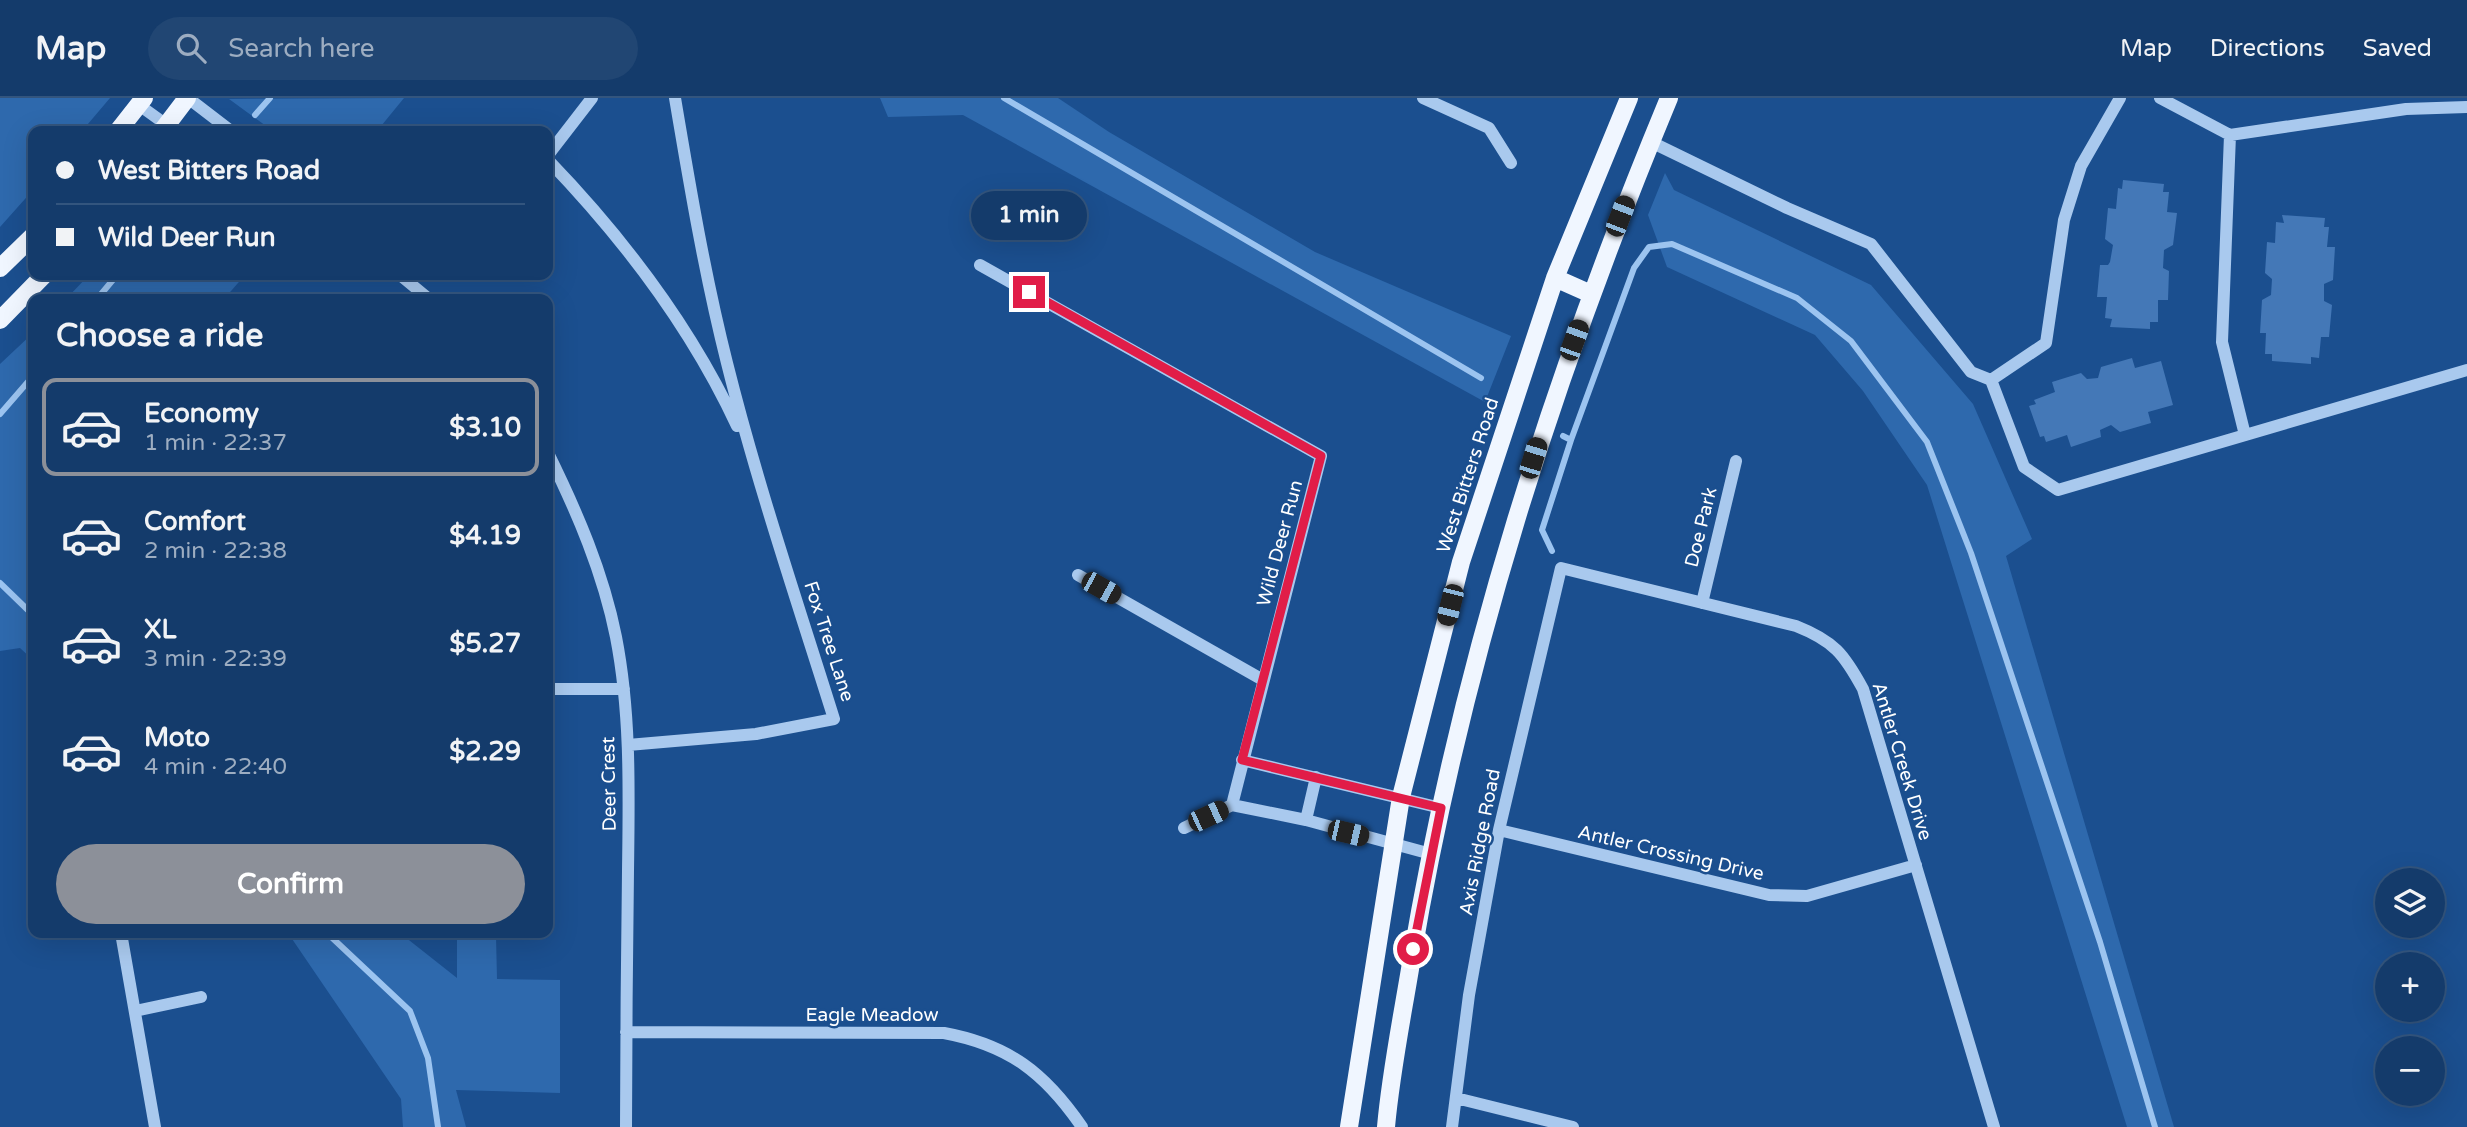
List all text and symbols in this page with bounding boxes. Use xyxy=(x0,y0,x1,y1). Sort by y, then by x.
search box xyxy=(148,17,638,80)
text: Map xyxy=(35,29,106,68)
icon: search xyxy=(172,29,210,67)
text: Search here xyxy=(228,33,374,64)
text: Map xyxy=(2120,34,2172,63)
text: Directions xyxy=(2210,34,2325,63)
text: Saved xyxy=(2363,34,2432,63)
text: West Bitters Road xyxy=(98,155,320,186)
callout: 1 min xyxy=(971,190,1087,240)
car xyxy=(1603,193,1638,239)
text: 1 min xyxy=(998,201,1060,229)
text: Wild Deer Run xyxy=(98,222,276,253)
route end xyxy=(1013,276,1045,308)
text: Choose a ride xyxy=(56,317,263,355)
car xyxy=(1557,317,1592,363)
street label: West Bitters Road xyxy=(1432,395,1503,556)
icon: car xyxy=(60,396,123,459)
text: Economy xyxy=(144,398,259,429)
text: $3.10 xyxy=(449,412,521,443)
text: 1 min · 22:37 xyxy=(144,429,287,457)
car xyxy=(1517,435,1550,481)
street label: Wild Deer Run xyxy=(1253,478,1307,609)
street label: Doe Park xyxy=(1680,485,1722,570)
icon: car xyxy=(60,504,123,567)
text: Comfort xyxy=(144,506,246,537)
text: $4.19 xyxy=(449,520,521,551)
text: 2 min · 22:38 xyxy=(144,537,287,565)
car xyxy=(1078,569,1125,607)
street label: Fox Tree Lane xyxy=(799,578,859,704)
car xyxy=(1435,582,1466,628)
icon: car xyxy=(60,612,123,675)
text: XL xyxy=(144,614,176,645)
text: $5.27 xyxy=(449,628,521,659)
text: 3 min · 22:39 xyxy=(144,645,287,673)
street label: Antler Creek Drive xyxy=(1868,680,1937,843)
icon: car xyxy=(60,720,123,783)
text: Moto xyxy=(144,722,210,753)
text: $2.29 xyxy=(449,736,521,767)
street label: Deer Crest xyxy=(597,736,621,832)
text: 4 min · 22:40 xyxy=(144,753,287,781)
street label: Axis Ridge Road xyxy=(1455,767,1505,917)
car xyxy=(1185,798,1232,834)
car xyxy=(1326,818,1371,848)
street label: Antler Crossing Drive xyxy=(1576,821,1766,885)
button: Confirm xyxy=(56,844,525,924)
map controls xyxy=(2375,868,2445,1106)
button: layers xyxy=(2375,868,2445,938)
route start xyxy=(1397,933,1429,965)
button: + xyxy=(2375,952,2445,1022)
street label: Eagle Meadow xyxy=(805,1004,939,1026)
button: − xyxy=(2375,1036,2445,1106)

